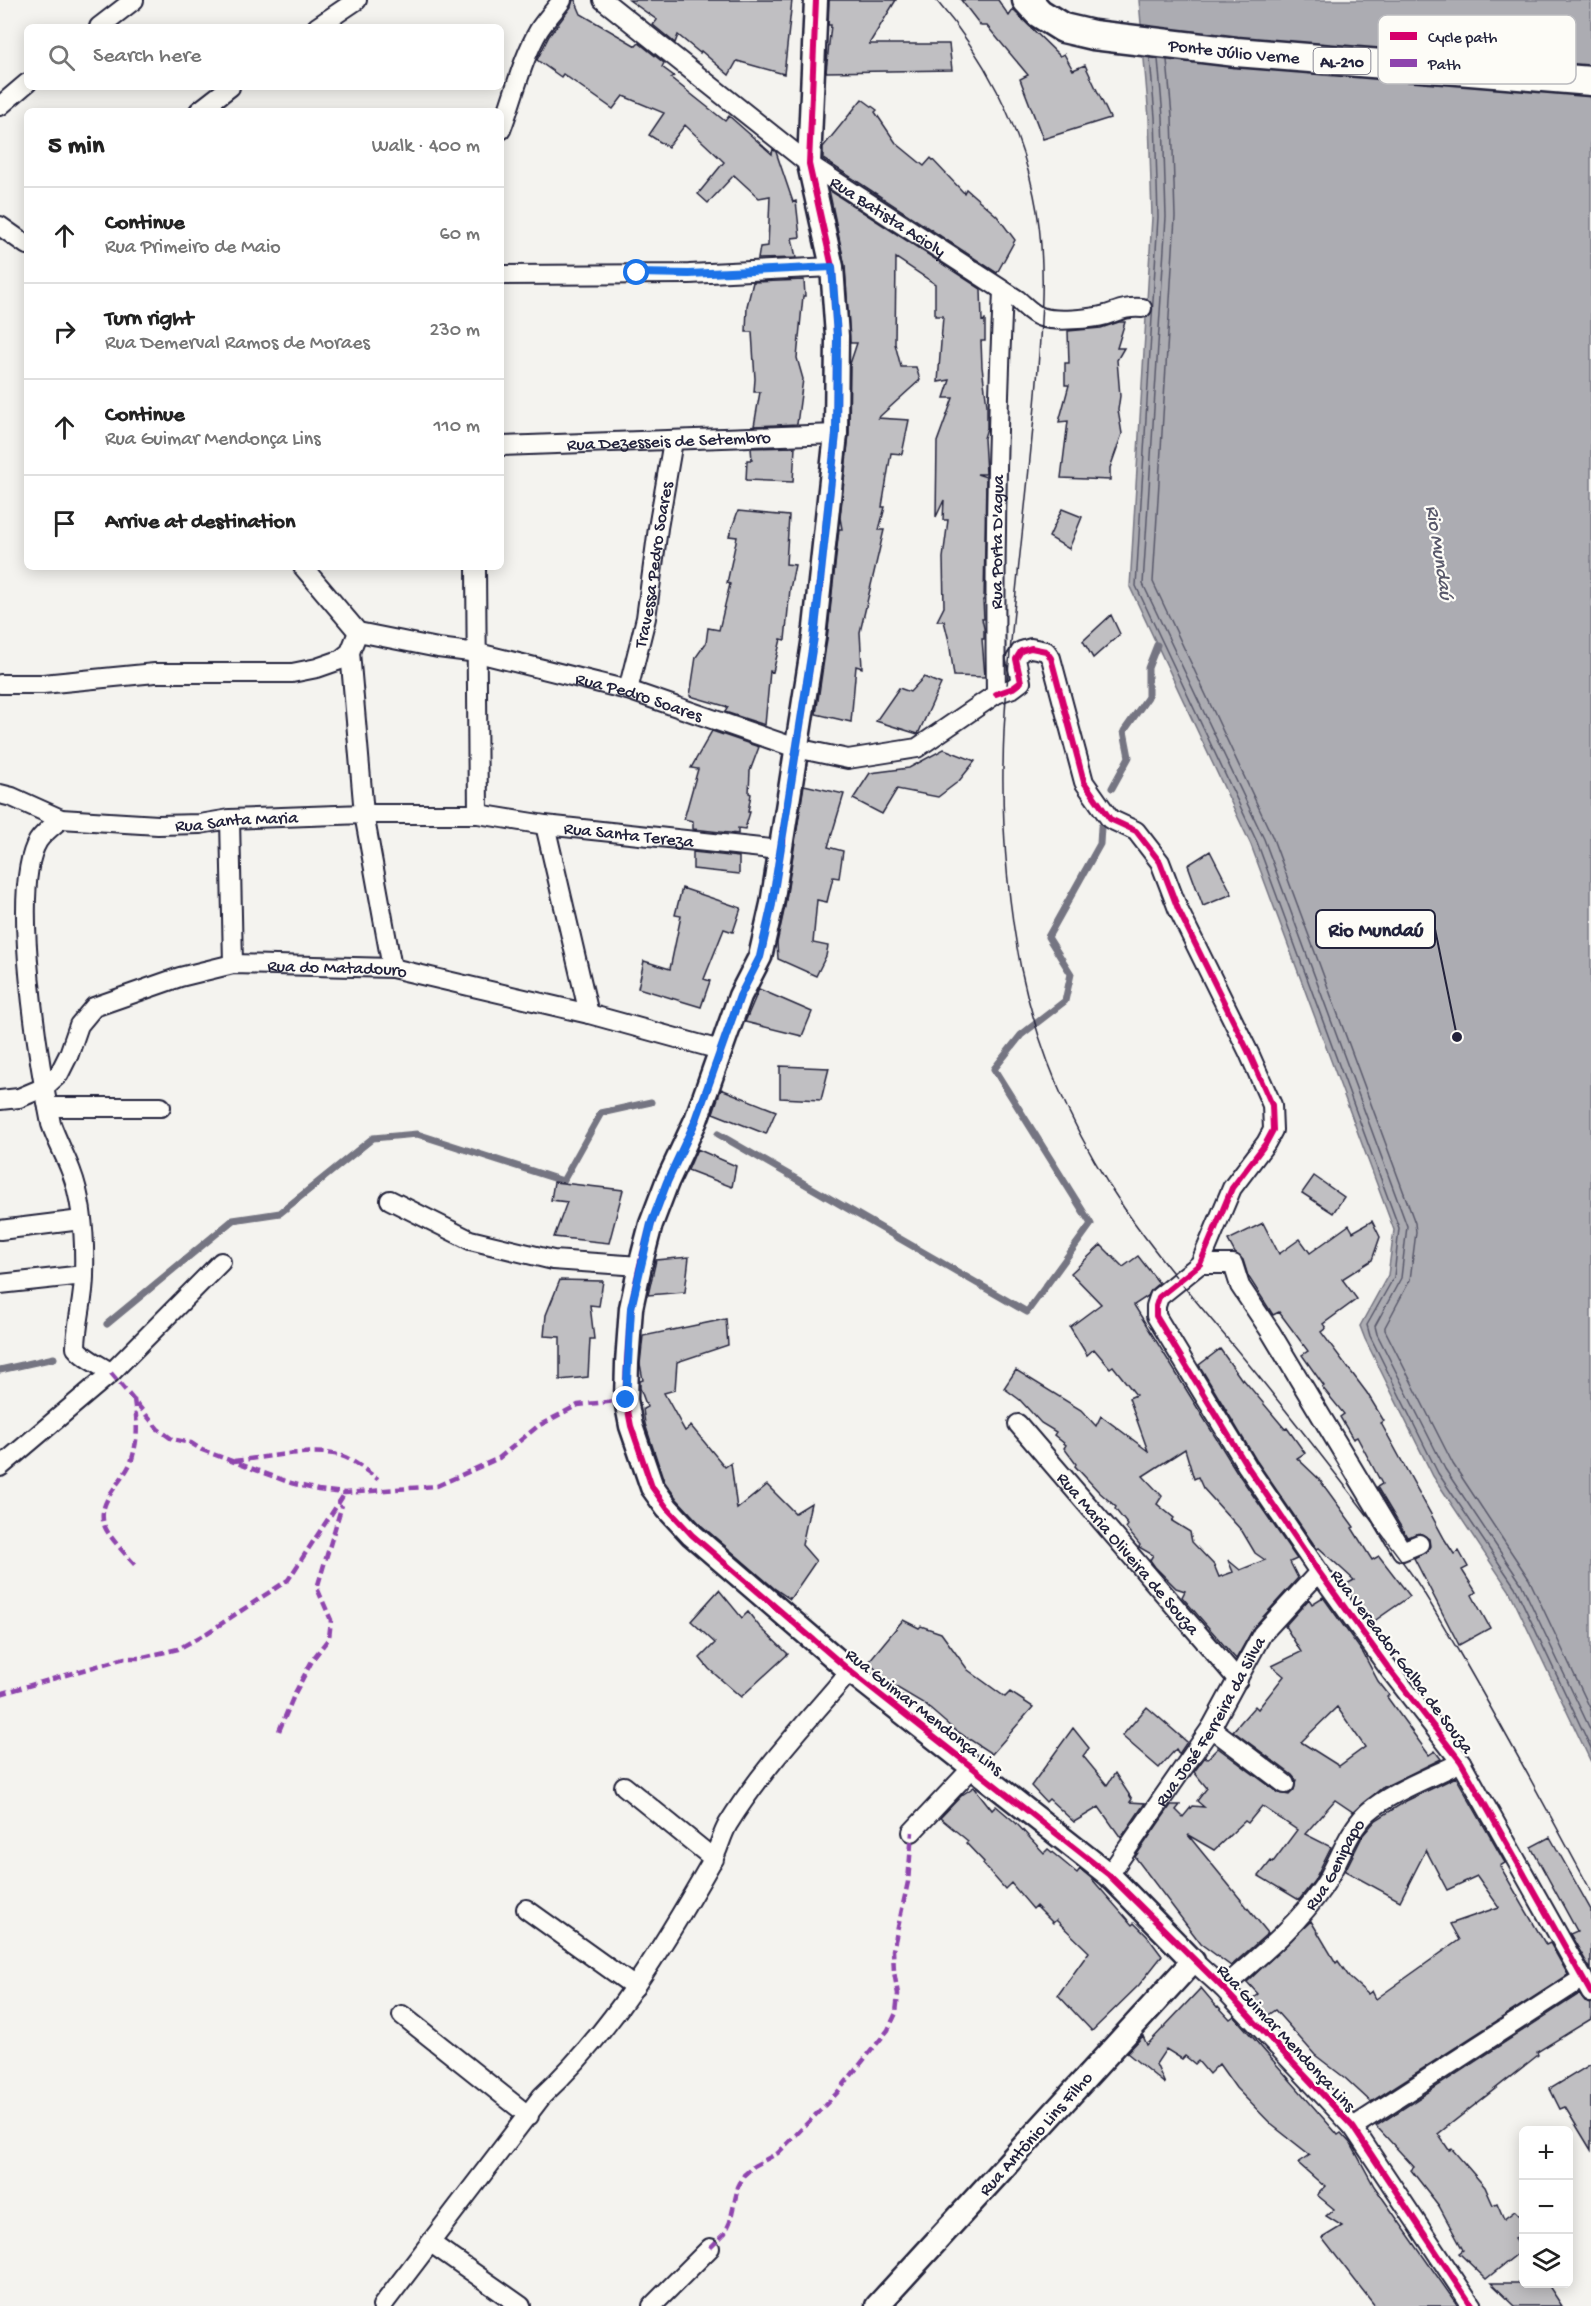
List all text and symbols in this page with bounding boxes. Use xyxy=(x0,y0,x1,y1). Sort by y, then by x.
legend xyxy=(1378,15,1576,84)
search box xyxy=(24,24,504,90)
text: Cycle path xyxy=(1428,30,1498,49)
street label: Ponte Júlio Verne xyxy=(1166,36,1301,70)
icon: search xyxy=(45,41,78,74)
text: Search here xyxy=(93,44,201,70)
road number: AL-210 xyxy=(1314,48,1370,74)
text: Path xyxy=(1427,57,1461,76)
text: 5 min xyxy=(48,132,104,163)
text: Walk · 400 m xyxy=(372,136,480,159)
street label: Rua Batista Acioly xyxy=(825,172,949,263)
text: Continue xyxy=(105,211,185,237)
icon: ahead xyxy=(48,219,81,252)
text: 60 m xyxy=(440,224,480,247)
text: Rua Primeiro de Maio xyxy=(105,237,281,260)
route start xyxy=(623,259,649,285)
text: Turn right xyxy=(105,307,193,333)
icon: right xyxy=(48,315,81,348)
text: 230 m xyxy=(430,320,480,343)
text: Rua Demerval Ramos de Moraes xyxy=(105,333,370,356)
text: Continue xyxy=(105,403,185,429)
icon: ahead xyxy=(48,411,81,444)
text: 110 m xyxy=(434,416,480,439)
street label: Rua Dezesseis de Setembro xyxy=(567,428,771,457)
text: Rua Guimar Mendonça Lins xyxy=(105,429,321,452)
street label: Rua Porta D'agua xyxy=(987,474,1010,609)
street label: Travessa Pedro Soares xyxy=(631,479,679,651)
water label: Rio Mundaú xyxy=(1419,504,1457,603)
icon: arrive xyxy=(48,507,81,540)
text: Arrive at destination xyxy=(105,510,295,536)
street label: Rua Pedro Soares xyxy=(573,669,706,728)
street label: Rua Santa Maria xyxy=(175,808,299,838)
street label: Rua Santa Tereza xyxy=(563,819,696,854)
callout: Rio Mundaú xyxy=(1316,910,1435,948)
text: Rio Mundaú xyxy=(1328,921,1424,944)
street label: Rua do Matadouro xyxy=(267,957,409,984)
route end xyxy=(612,1386,638,1412)
street label: Rua Maria Oliveira de Souza xyxy=(1051,1469,1203,1641)
street label: Rua Vereador Galba de Souza xyxy=(1325,1566,1478,1759)
street label: Rua José Ferreira da Silva xyxy=(1152,1633,1272,1811)
street label: Rua Guimar Mendonça Lins xyxy=(841,1645,1007,1782)
street label: Rua Genipapo xyxy=(1301,1815,1371,1916)
street label: Rua Guimar Mendonça Lins xyxy=(1211,1961,1360,2118)
street label: Rua Antônio Lins Filho xyxy=(975,2068,1098,2201)
map controls xyxy=(1519,2126,1573,2288)
button: + xyxy=(1519,2126,1573,2180)
button: − xyxy=(1519,2180,1573,2234)
button: layers xyxy=(1519,2234,1573,2288)

